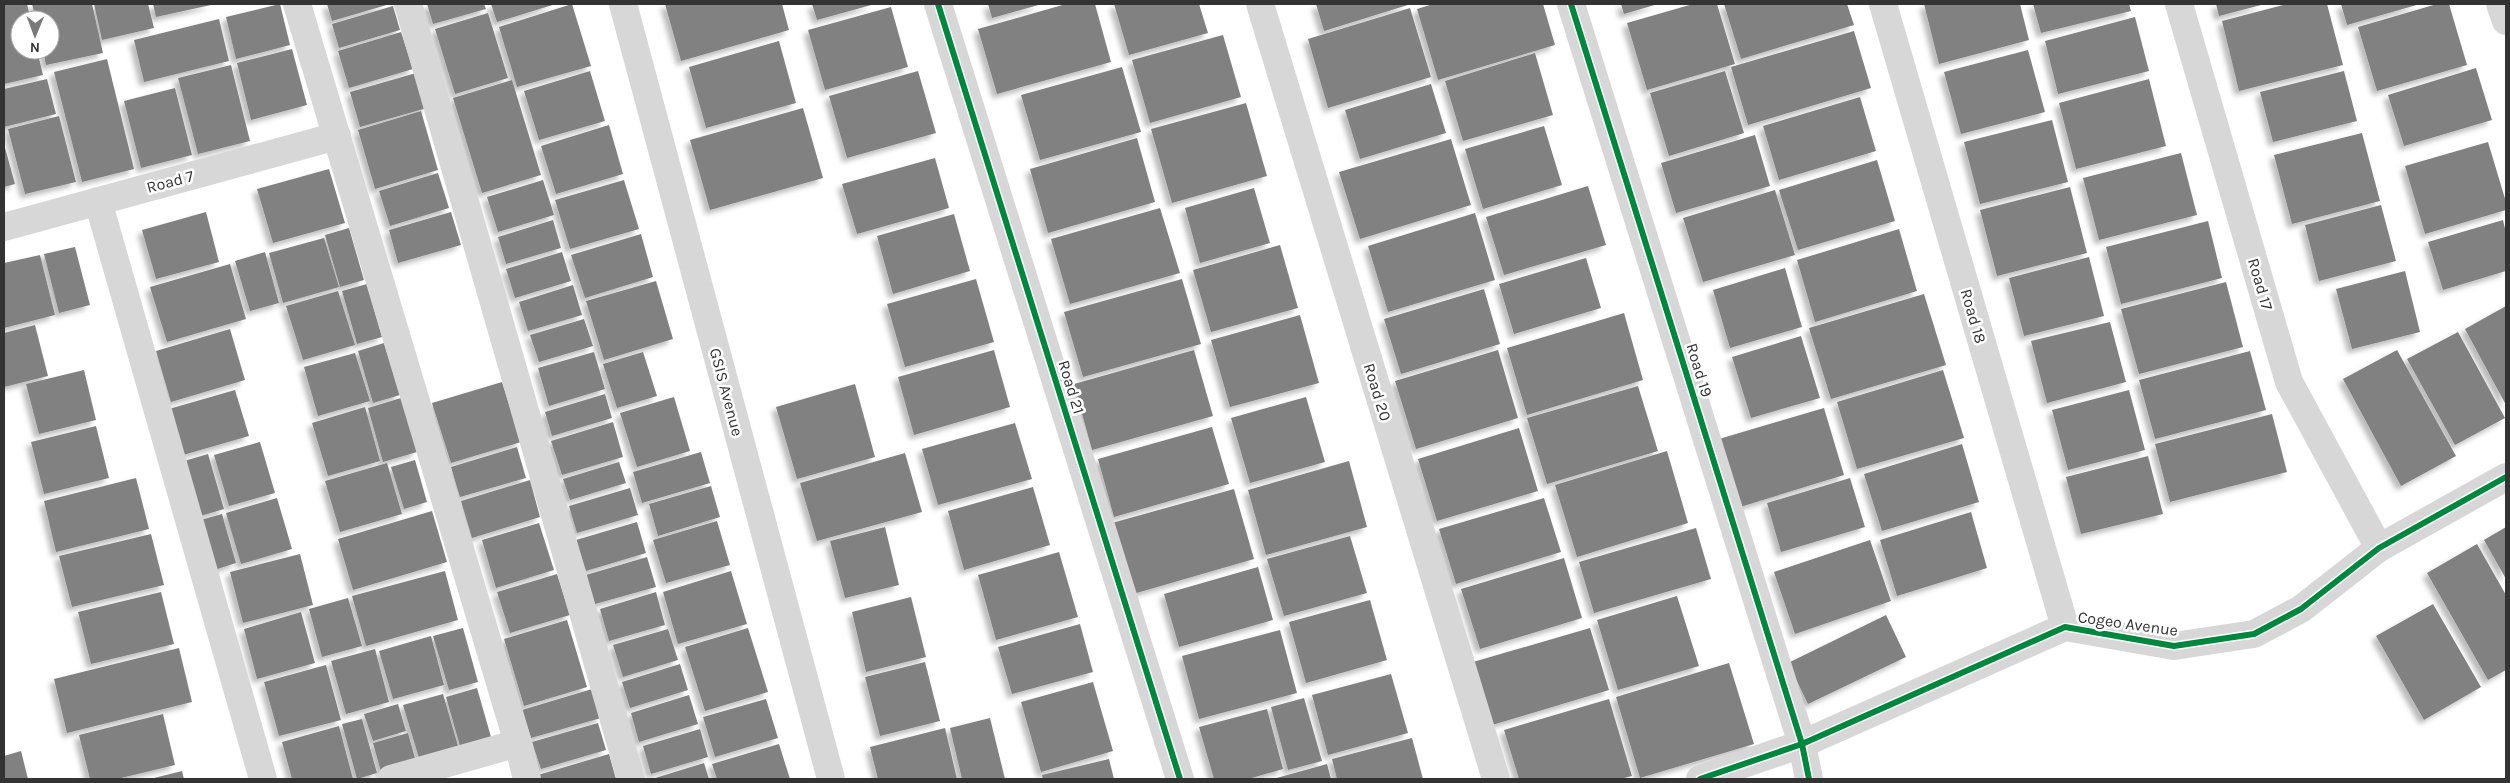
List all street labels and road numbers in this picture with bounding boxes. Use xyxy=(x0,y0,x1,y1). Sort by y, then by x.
street label: Road 7 xyxy=(144,166,196,197)
street label: Road 17 xyxy=(2244,256,2277,313)
street label: Road 18 xyxy=(1957,287,1990,346)
street label: Road 19 xyxy=(1682,341,1717,399)
street label: GSIS Avenue xyxy=(706,346,747,438)
street label: Road 21 xyxy=(1054,358,1089,416)
street label: Road 20 xyxy=(1360,361,1395,423)
street label: Cogeo Avenue xyxy=(2077,607,2179,640)

